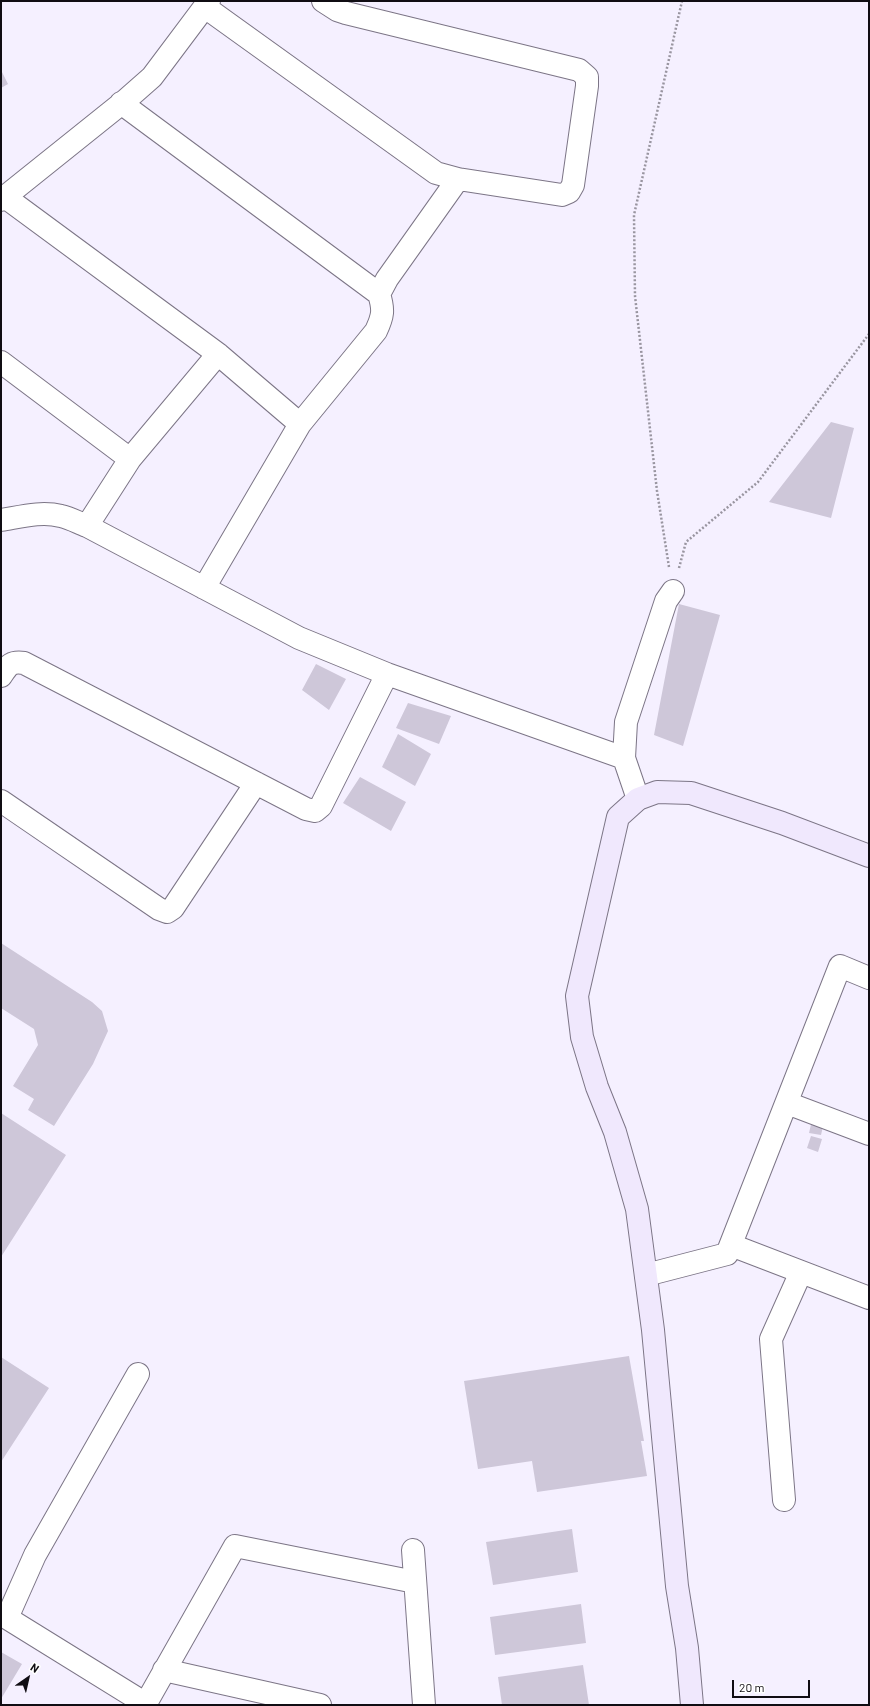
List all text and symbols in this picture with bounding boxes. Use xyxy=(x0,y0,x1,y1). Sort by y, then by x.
north arrow xyxy=(8,1658,48,1698)
text: N xyxy=(28,1660,42,1675)
scale bar xyxy=(734,1672,812,1698)
text: 20 m xyxy=(739,1680,765,1694)

